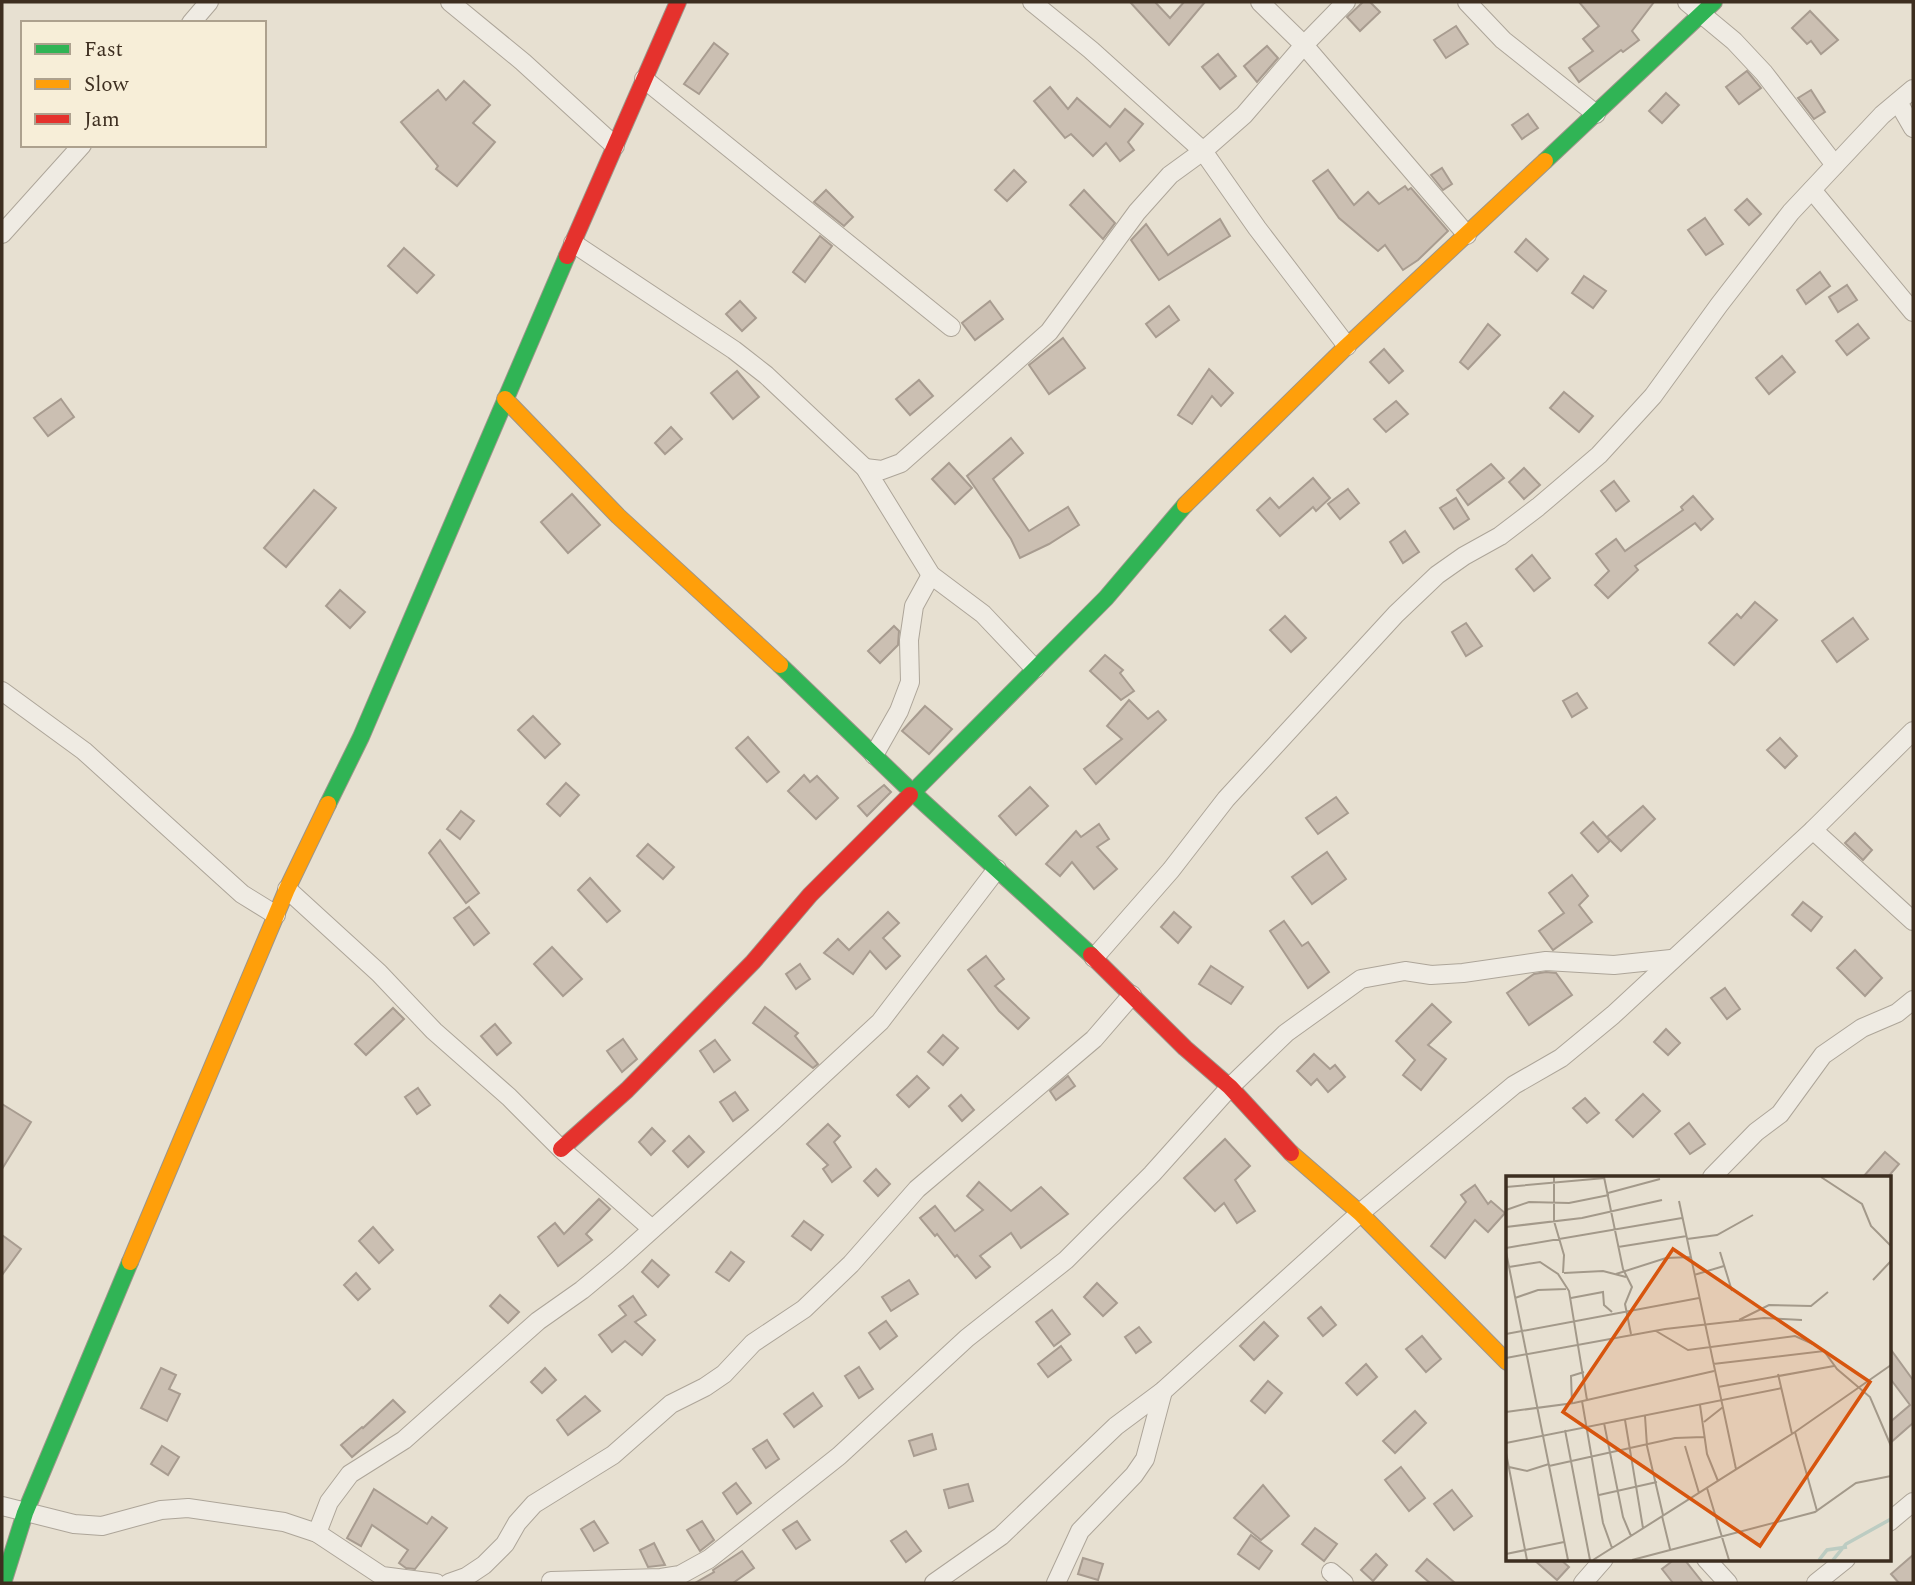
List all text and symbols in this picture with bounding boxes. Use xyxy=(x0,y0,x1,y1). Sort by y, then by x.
legend xyxy=(21,21,266,147)
text: Fast xyxy=(84,34,123,66)
text: Slow xyxy=(84,69,130,101)
text: Jam xyxy=(84,104,120,136)
inset map xyxy=(1506,1176,1890,1560)

